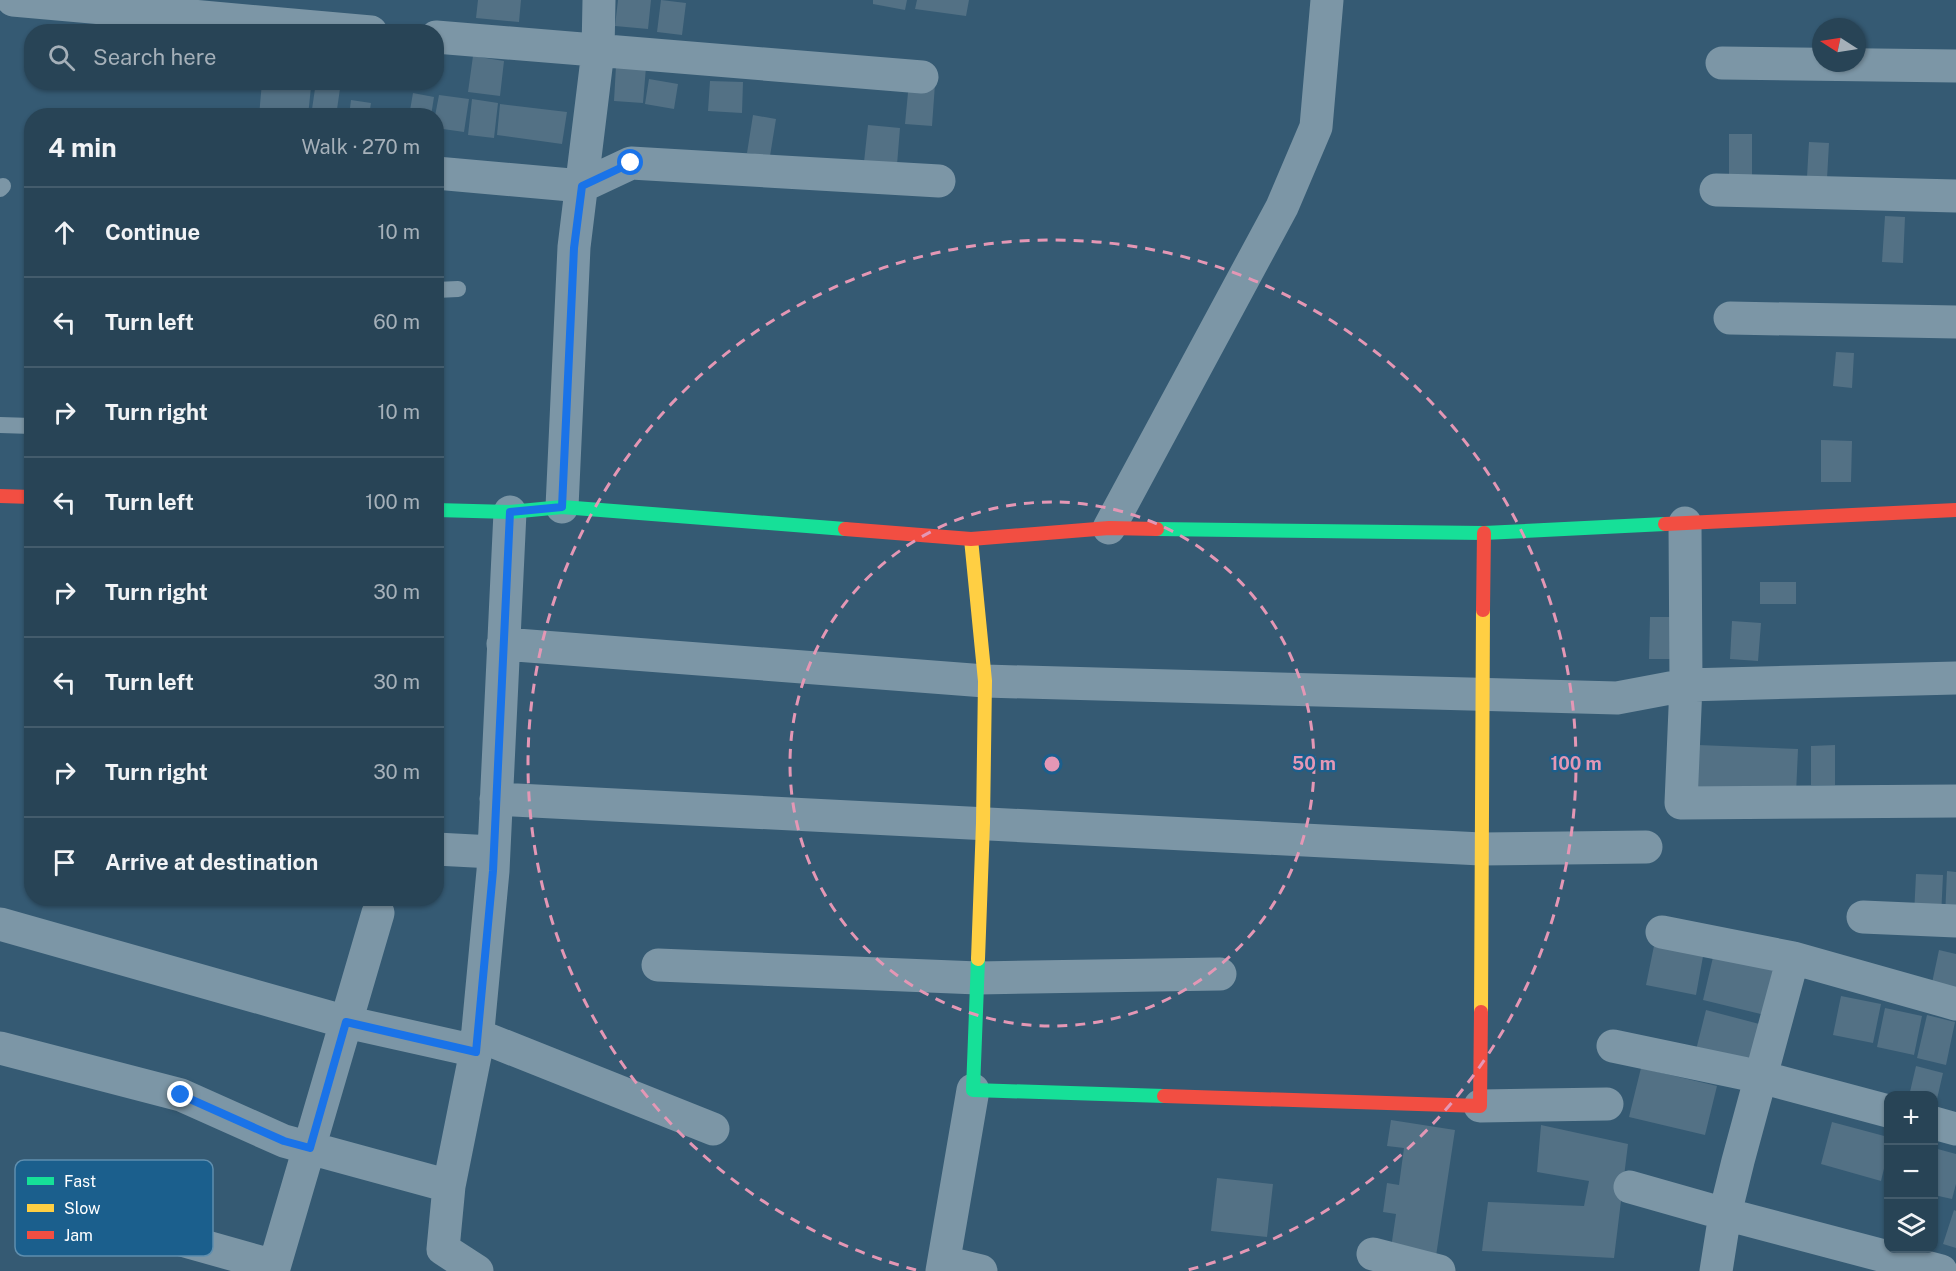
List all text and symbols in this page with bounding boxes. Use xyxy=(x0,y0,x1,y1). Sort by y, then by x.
north arrow xyxy=(1812,18,1866,72)
search box xyxy=(24,24,444,90)
icon: search xyxy=(45,41,78,74)
text: Search here xyxy=(93,44,217,70)
text: 4 min xyxy=(48,132,117,163)
text: Walk · 270 m xyxy=(301,135,420,159)
route start xyxy=(617,149,643,175)
icon: ahead xyxy=(48,216,81,249)
text: Continue xyxy=(105,219,200,245)
text: 10 m xyxy=(377,220,420,244)
icon: left xyxy=(48,306,81,339)
text: Turn left xyxy=(105,309,194,335)
text: 60 m xyxy=(373,310,420,334)
icon: right xyxy=(48,396,81,429)
text: Turn right xyxy=(105,399,208,425)
text: 10 m xyxy=(377,400,420,424)
icon: left xyxy=(48,486,81,519)
text: Turn left xyxy=(105,489,194,515)
text: 100 m xyxy=(365,490,420,514)
icon: right xyxy=(48,576,81,609)
text: Turn right xyxy=(105,579,208,605)
text: 30 m xyxy=(373,580,420,604)
icon: left xyxy=(48,666,81,699)
text: Turn left xyxy=(105,669,194,695)
text: 30 m xyxy=(373,670,420,694)
text: 50 m xyxy=(1292,753,1336,774)
text: 100 m xyxy=(1550,753,1602,774)
centre of rings xyxy=(1042,754,1062,774)
icon: right xyxy=(48,756,81,789)
text: Turn right xyxy=(105,759,208,785)
text: 30 m xyxy=(373,760,420,784)
icon: arrive xyxy=(48,846,81,879)
text: Arrive at destination xyxy=(105,849,318,875)
route end xyxy=(167,1081,193,1107)
map controls xyxy=(1884,1091,1938,1253)
button: + xyxy=(1884,1091,1938,1145)
button: − xyxy=(1884,1145,1938,1199)
legend xyxy=(15,1160,213,1256)
text: Fast xyxy=(64,1172,96,1191)
text: Slow xyxy=(64,1199,101,1218)
button: layers xyxy=(1884,1199,1938,1253)
text: Jam xyxy=(64,1226,93,1245)

